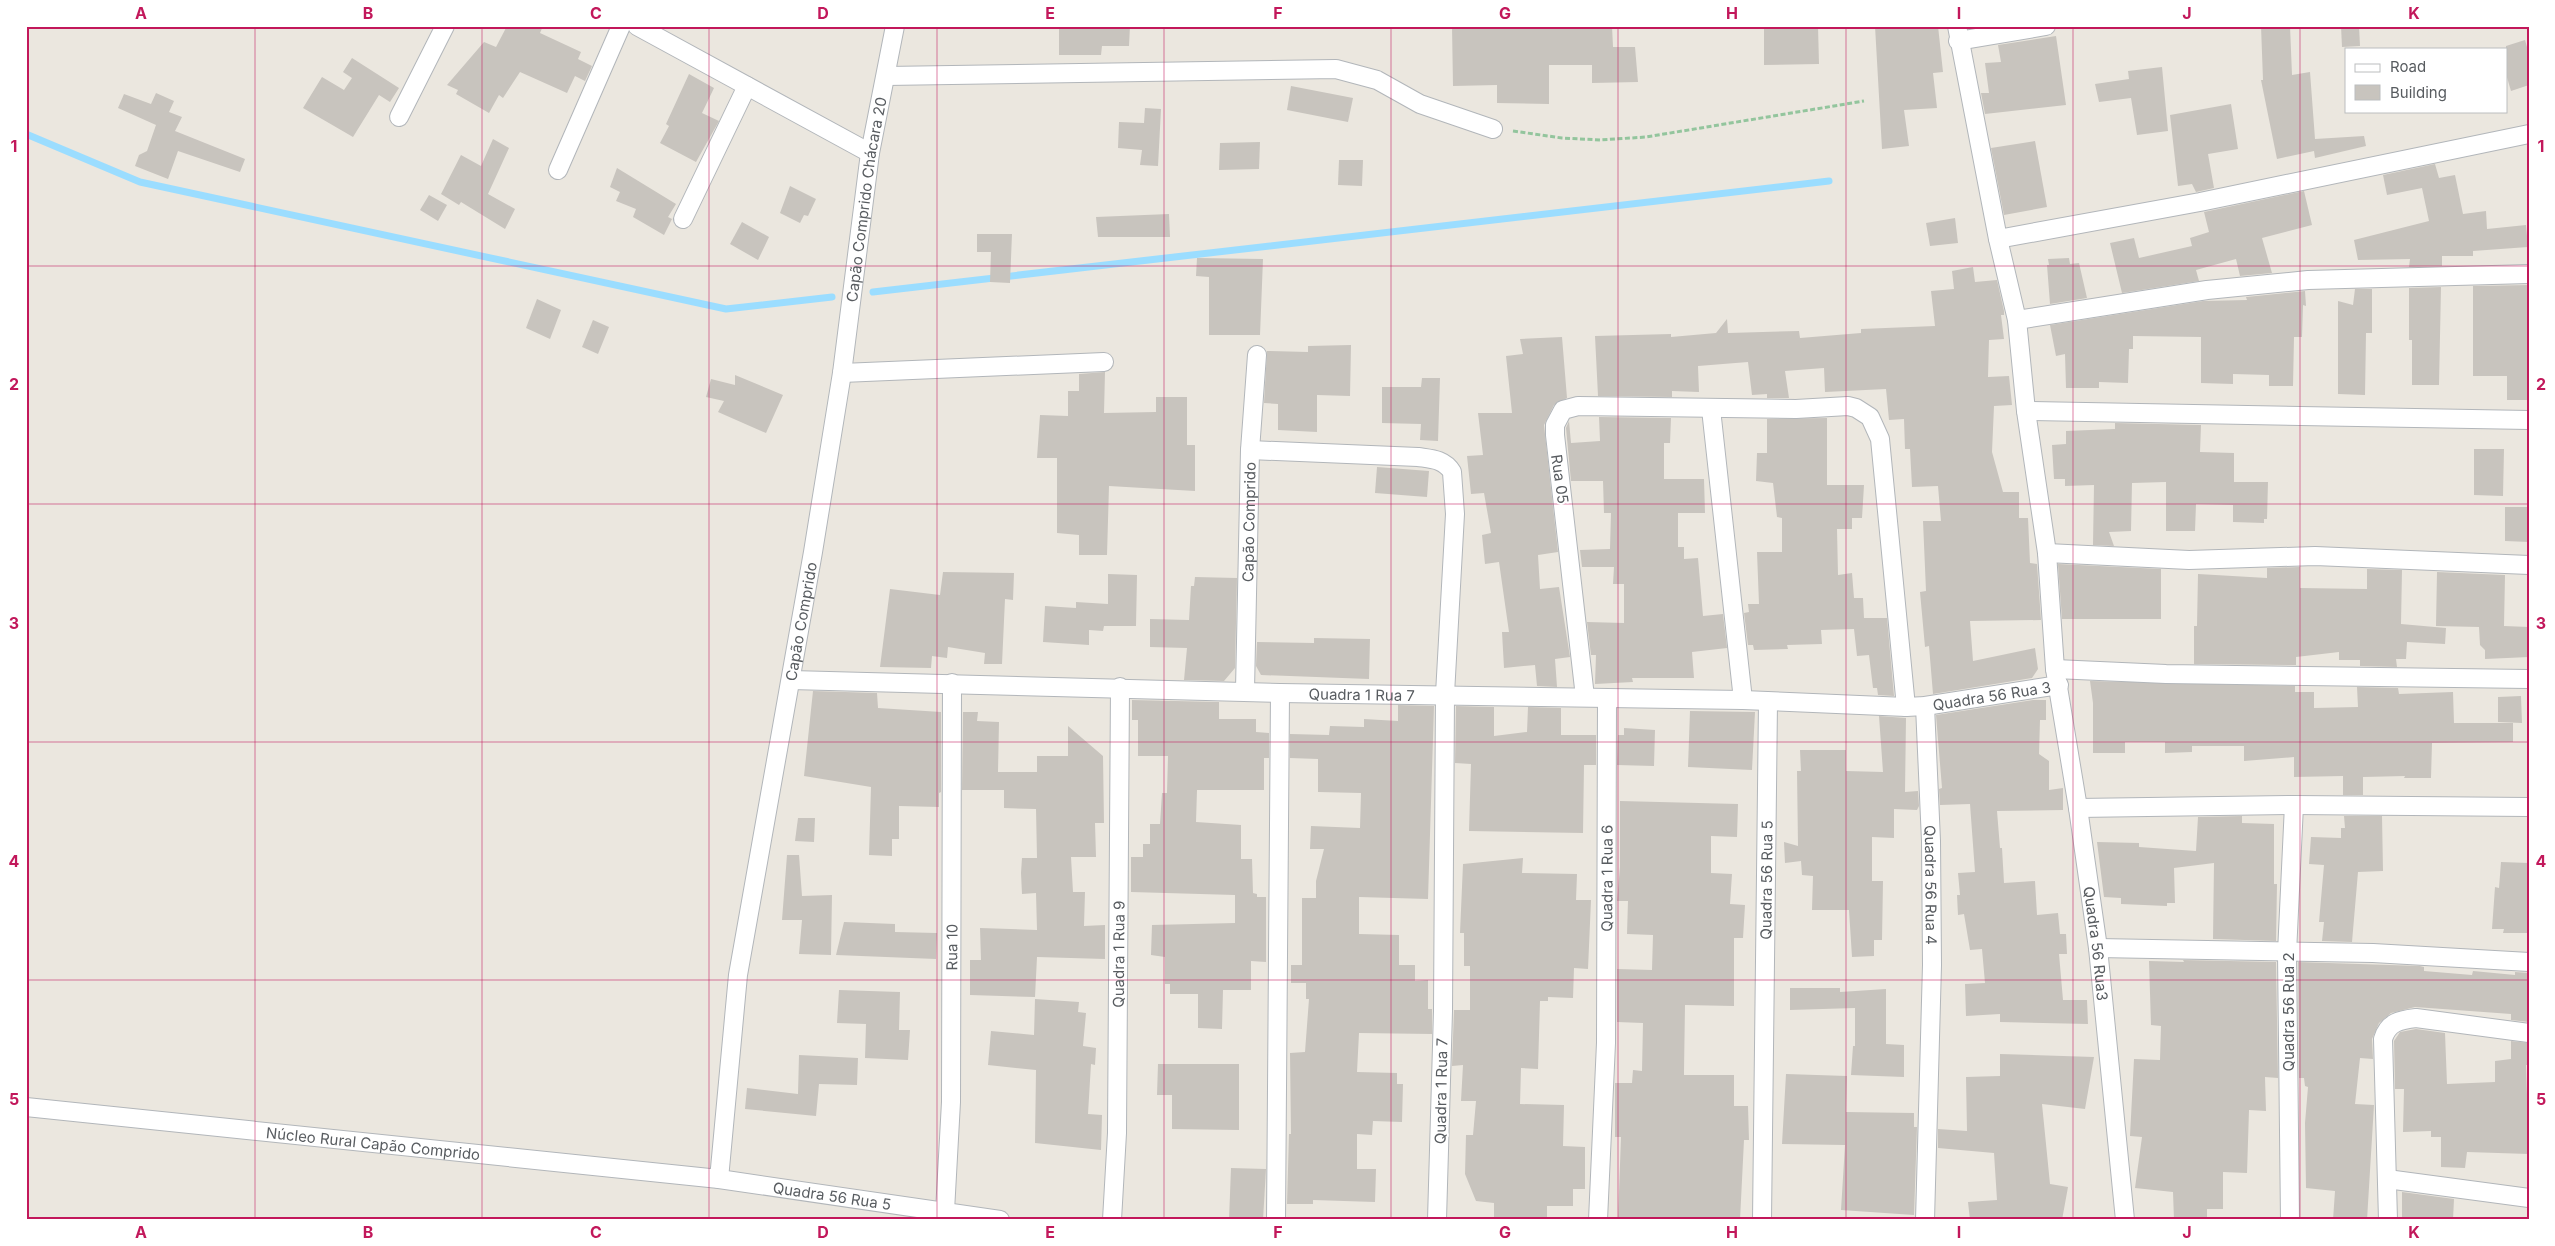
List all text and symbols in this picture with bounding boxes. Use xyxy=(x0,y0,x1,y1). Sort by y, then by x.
text: A xyxy=(135,3,147,23)
text: B xyxy=(363,3,373,23)
text: C xyxy=(590,3,602,23)
text: D xyxy=(817,3,829,23)
text: E xyxy=(1045,3,1055,23)
text: F xyxy=(1273,3,1283,23)
text: G xyxy=(1499,3,1511,23)
text: H xyxy=(1726,3,1738,23)
text: I xyxy=(1957,3,1961,23)
text: J xyxy=(2182,3,2192,23)
text: K xyxy=(2408,3,2420,23)
legend xyxy=(2345,48,2508,112)
text: Road xyxy=(2390,57,2426,76)
text: Building xyxy=(2390,83,2447,102)
street label: Capão Comprido Chácara 20 xyxy=(842,95,890,303)
text: 1 xyxy=(11,136,17,156)
text: 1 xyxy=(2538,136,2544,156)
text: 2 xyxy=(9,374,19,394)
text: 2 xyxy=(2536,374,2546,394)
street label: Rua 05 xyxy=(1547,453,1573,505)
street label: Capão Comprido xyxy=(1238,462,1259,582)
street label: Capão Comprido xyxy=(781,560,821,682)
text: 3 xyxy=(9,613,19,633)
text: 3 xyxy=(2536,613,2546,633)
street label: Quadra 56 Rua 3 xyxy=(1931,677,2052,714)
street label: Quadra 1 Rua 7 xyxy=(1309,684,1415,705)
street label: Quadra 56 Rua 5 xyxy=(1756,820,1776,940)
street label: Quadra 1 Rua 6 xyxy=(1597,825,1616,932)
street label: Quadra 56 Rua 4 xyxy=(1921,825,1941,945)
text: 4 xyxy=(9,851,20,871)
text: 4 xyxy=(2536,851,2547,871)
street label: Quadra 56 Rua3 xyxy=(2080,885,2113,1002)
street label: Quadra 1 Rua 9 xyxy=(1108,901,1128,1008)
street label: Rua 10 xyxy=(942,924,961,971)
street label: Quadra 56 Rua 2 xyxy=(2279,952,2298,1072)
street label: Quadra 1 Rua 7 xyxy=(1431,1038,1451,1144)
text: 5 xyxy=(9,1089,19,1109)
text: 5 xyxy=(2536,1089,2546,1109)
street label: Núcleo Rural Capão Comprido xyxy=(265,1122,481,1164)
street label: Quadra 56 Rua 5 xyxy=(772,1177,892,1214)
text: A xyxy=(135,1222,147,1242)
text: B xyxy=(363,1222,373,1242)
text: C xyxy=(590,1222,602,1242)
text: D xyxy=(817,1222,829,1242)
text: E xyxy=(1045,1222,1055,1242)
text: F xyxy=(1273,1222,1283,1242)
text: G xyxy=(1499,1222,1511,1242)
text: H xyxy=(1726,1222,1738,1242)
text: I xyxy=(1957,1222,1961,1242)
text: J xyxy=(2182,1222,2192,1242)
text: K xyxy=(2408,1222,2420,1242)

